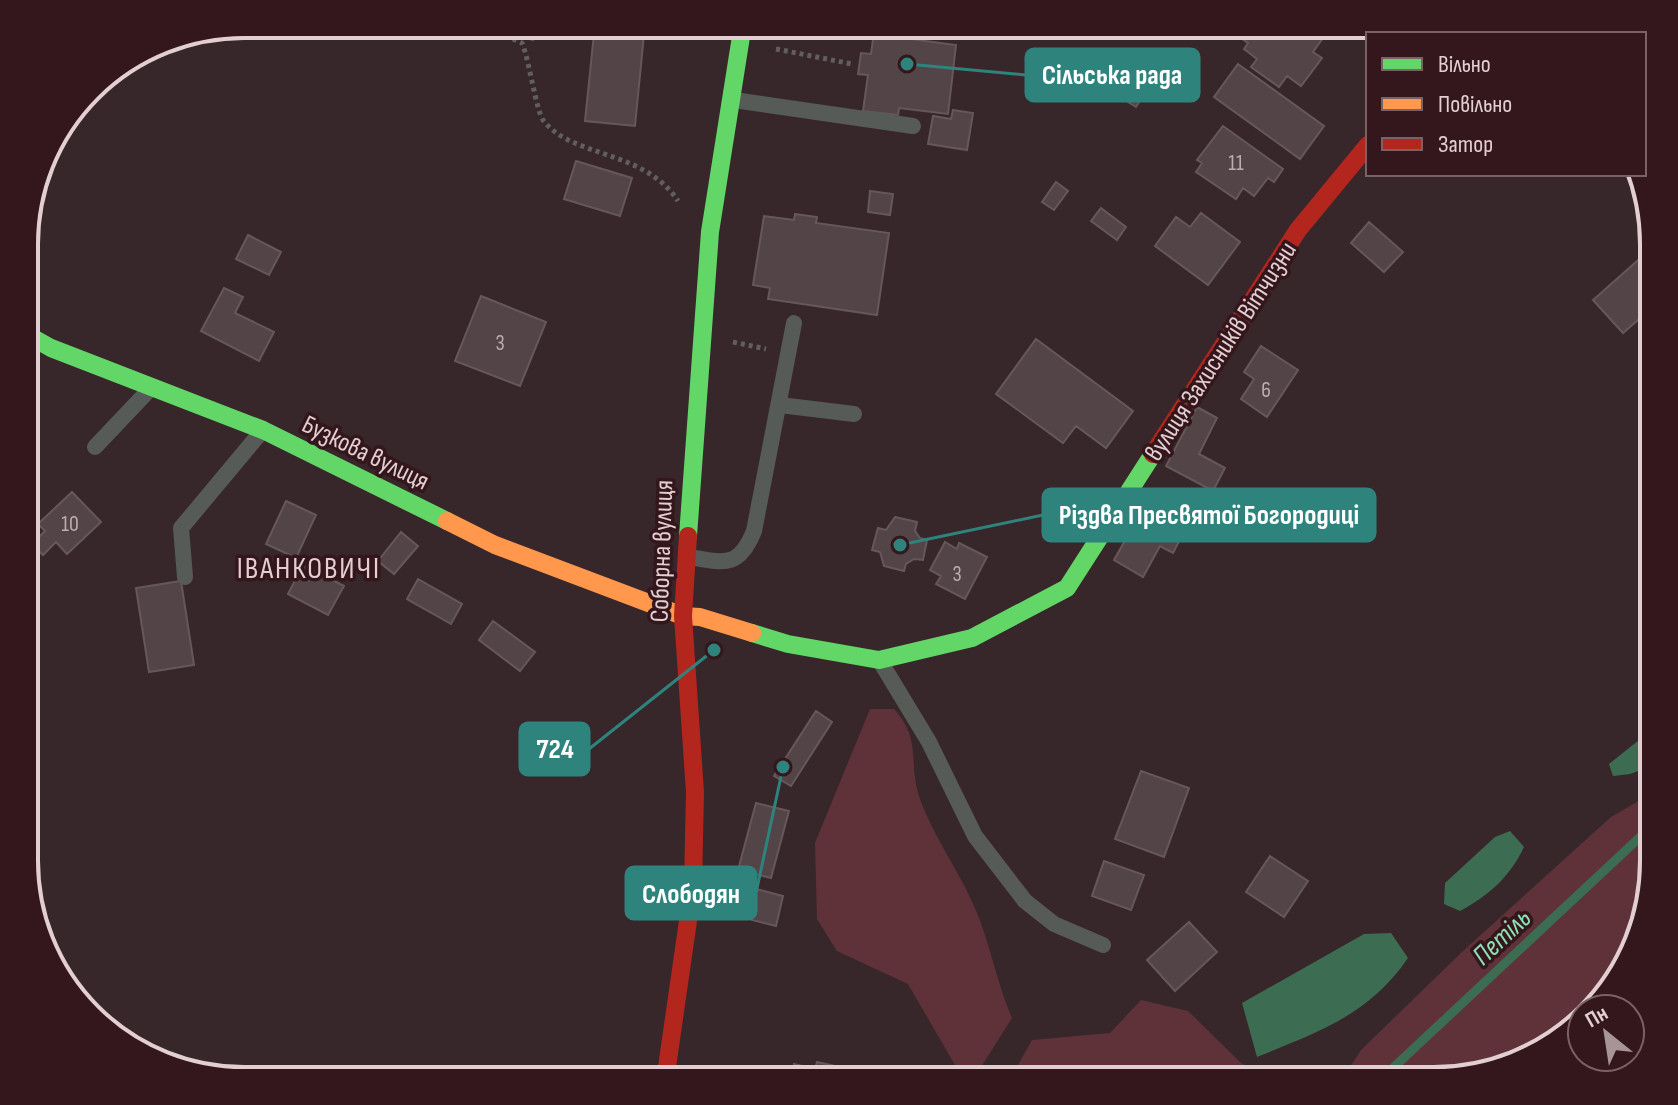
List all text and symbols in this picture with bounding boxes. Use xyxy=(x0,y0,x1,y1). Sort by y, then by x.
legend xyxy=(1366,32,1646,176)
callout: Cільська рада xyxy=(1026,49,1199,101)
text: Вільно xyxy=(1438,50,1491,79)
text: Cільська рада xyxy=(1042,59,1182,92)
text: Повільно xyxy=(1438,90,1512,119)
text: Затор xyxy=(1438,130,1493,159)
house number: 11 xyxy=(1228,150,1244,177)
street label: вулиця Захисників Вітчизни xyxy=(1139,236,1304,467)
house number: 3 xyxy=(495,330,505,357)
house number: 6 xyxy=(1261,377,1271,404)
street label: Бузкова вулиця xyxy=(297,409,434,497)
street label: Соборна вулиця xyxy=(645,479,680,623)
callout: Різдва Пресвятої Богородиці xyxy=(1043,489,1375,541)
text: Різдва Пресвятої Богородиці xyxy=(1059,499,1359,532)
house number: 10 xyxy=(61,511,79,538)
district label: ІВАНКОВИЧІ xyxy=(237,551,381,587)
house number: 3 xyxy=(952,561,962,588)
callout: 724 xyxy=(520,723,589,775)
text: 724 xyxy=(536,733,574,766)
callout: Слободян xyxy=(626,867,756,919)
text: Слободян xyxy=(642,878,740,911)
water label: Петіль xyxy=(1466,902,1538,972)
north arrow xyxy=(1566,993,1646,1073)
text: Пн xyxy=(1581,1000,1613,1034)

